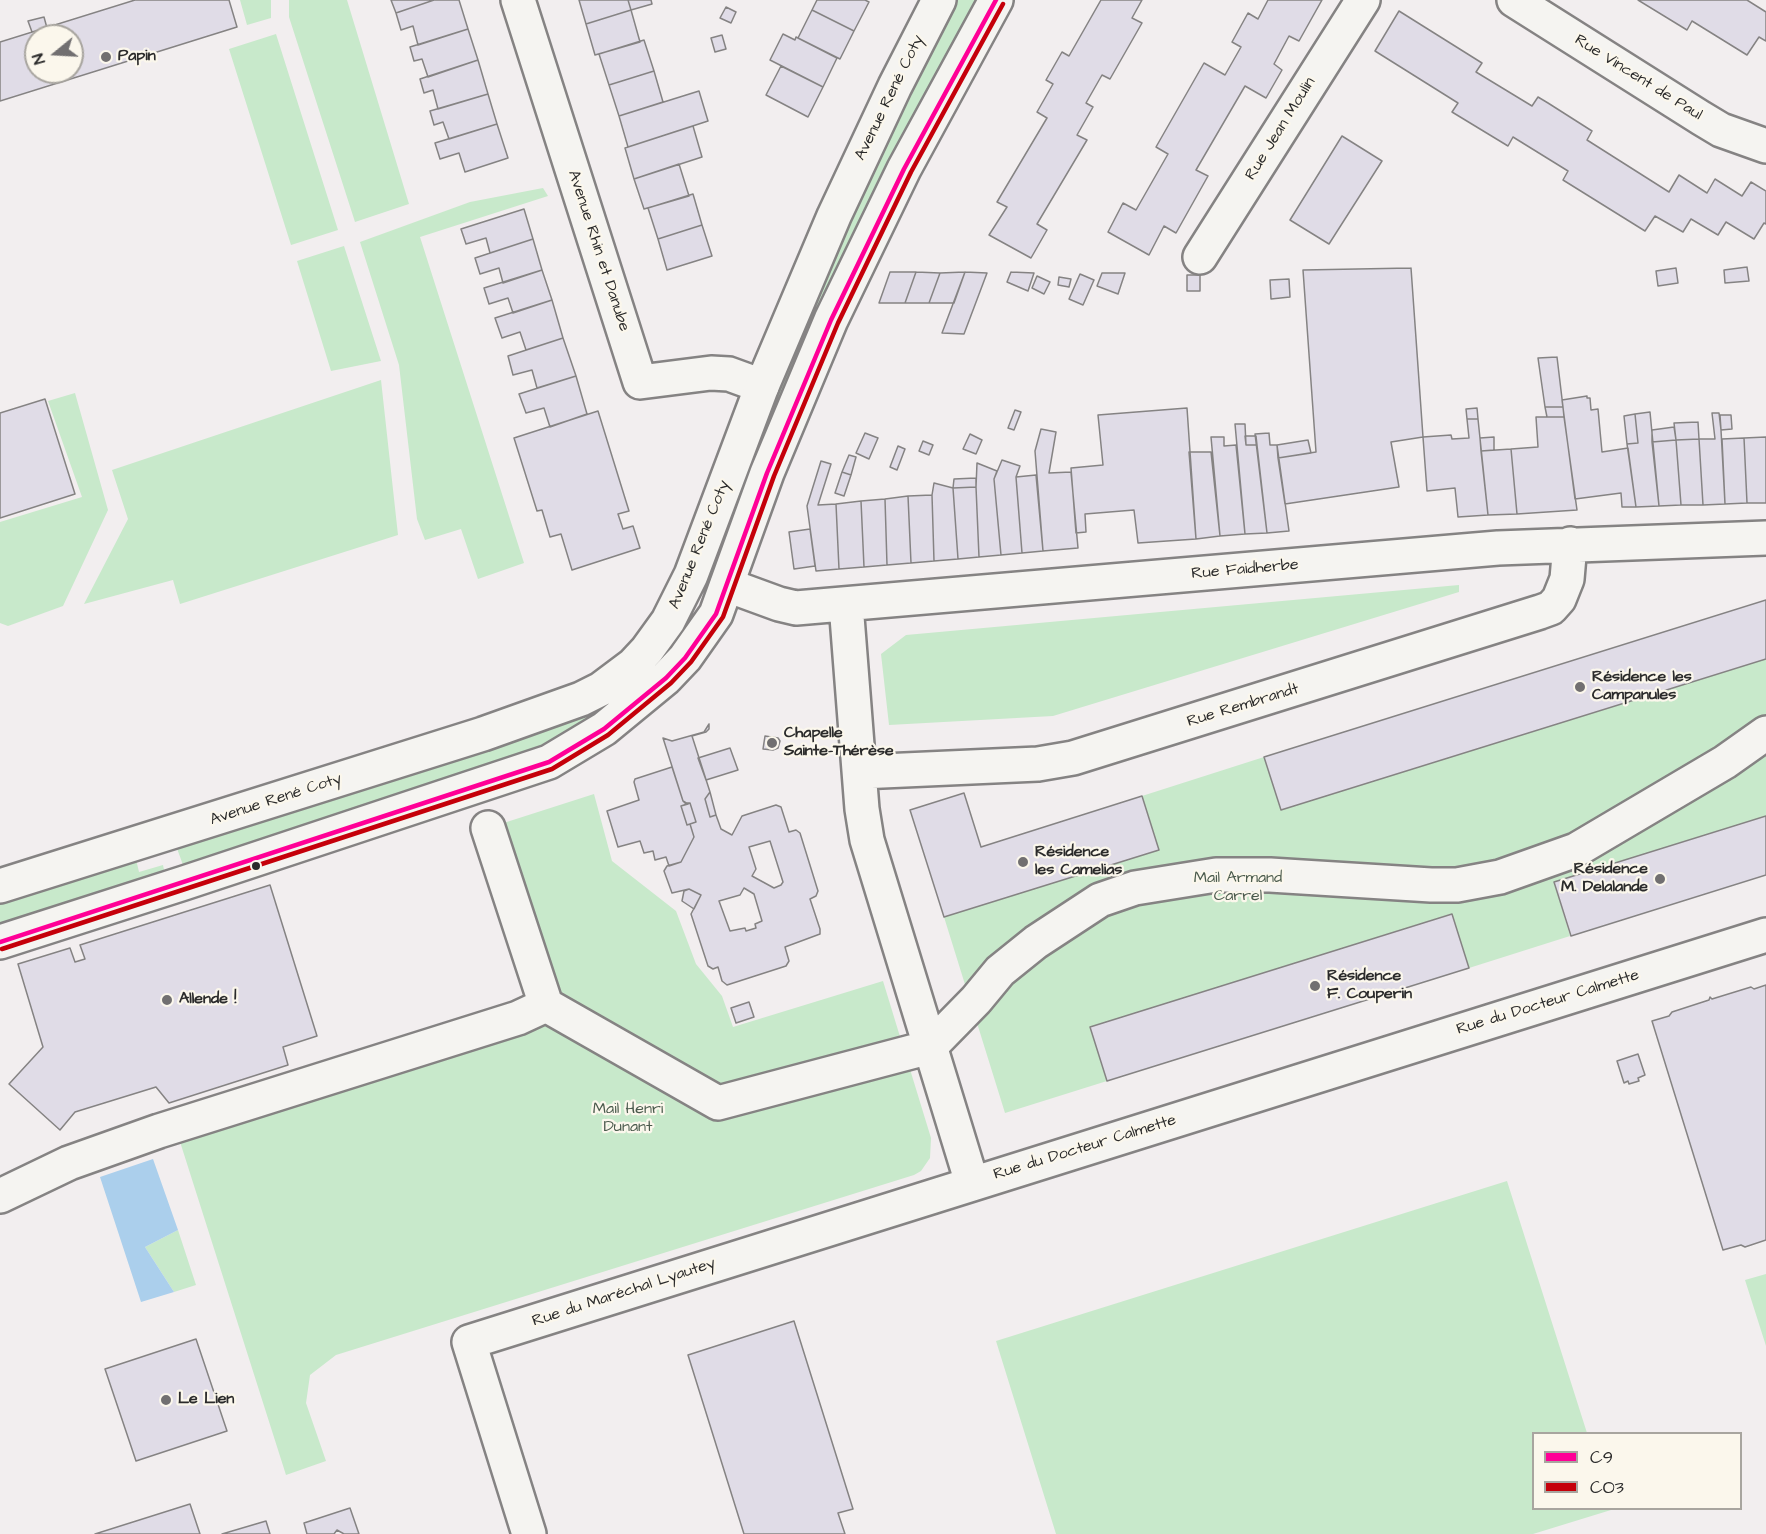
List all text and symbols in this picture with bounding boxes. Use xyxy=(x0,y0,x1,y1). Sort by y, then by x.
north arrow xyxy=(24,24,84,84)
street label: Rue Vincent de Paul xyxy=(1571,31,1705,125)
street label: Avenue René Coty xyxy=(851,32,929,164)
place label: Papin xyxy=(118,47,156,67)
marker: Papin xyxy=(99,50,113,64)
text: N xyxy=(27,51,51,67)
street label: Rue Jean Moulin xyxy=(1242,74,1320,184)
street label: Avenue Rhin et Danube xyxy=(563,168,633,334)
street label: Avenue René Coty xyxy=(665,478,735,612)
street label: Rue Faidherbe xyxy=(1191,556,1299,584)
place label: Résidence les Campanules xyxy=(1592,668,1692,706)
street label: Rue Rembrandt xyxy=(1185,680,1301,732)
marker: Résidence les Campanules xyxy=(1573,680,1587,694)
place label: Chapelle Sainte-Thérèse xyxy=(784,724,894,762)
marker: Chapelle Sainte-Thérèse xyxy=(765,736,779,750)
street label: Avenue René Coty xyxy=(208,770,344,830)
place label: Résidence les Camelias xyxy=(1035,843,1122,881)
marker: Résidence les Camelias xyxy=(1016,855,1030,869)
unlabelled marker xyxy=(250,860,262,872)
place label: Résidence M. Delalande xyxy=(1561,860,1648,898)
park label: Mail Armand Carrel xyxy=(1194,869,1282,907)
marker: Résidence M. Delalande xyxy=(1653,872,1667,886)
street label: Rue du Docteur Calmette xyxy=(1454,966,1642,1040)
place label: Résidence F. Couperin xyxy=(1327,967,1412,1005)
marker: Résidence F. Couperin xyxy=(1308,979,1322,993)
place label: Allende ! xyxy=(179,990,236,1010)
marker: Allende ! xyxy=(160,993,174,1007)
park label: Mail Henri Dunant xyxy=(593,1100,663,1138)
street label: Rue du Docteur Calmette xyxy=(991,1111,1179,1185)
street label: Rue du Maréchal Lyautey xyxy=(530,1254,718,1332)
place label: Le Lien xyxy=(178,1390,234,1410)
marker: Le Lien xyxy=(159,1393,173,1407)
legend xyxy=(1532,1432,1742,1510)
text: C9 xyxy=(1590,1445,1613,1470)
text: CO3 xyxy=(1590,1475,1624,1500)

